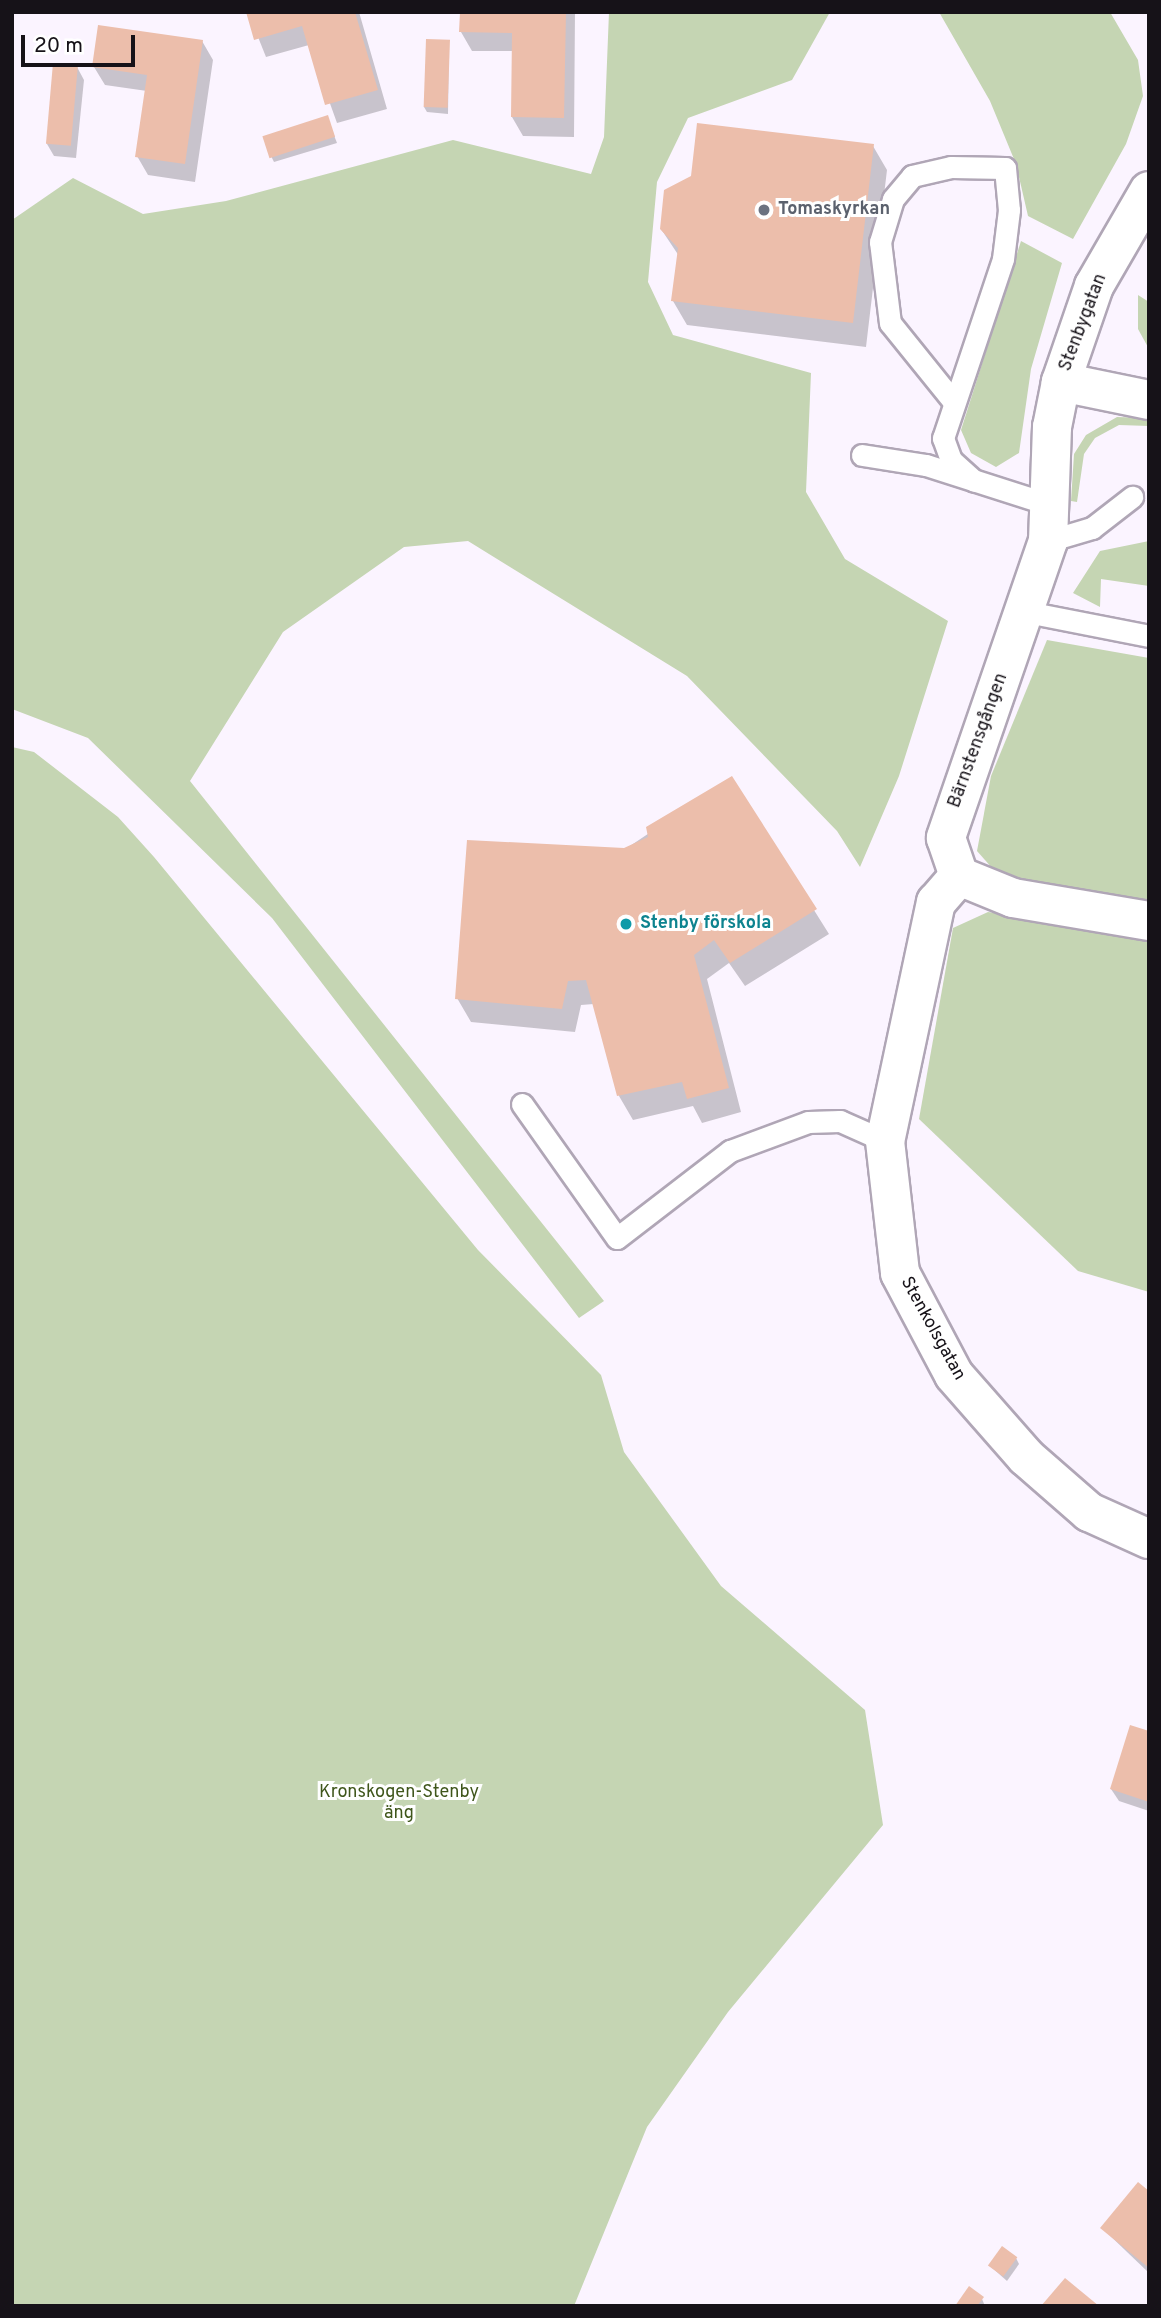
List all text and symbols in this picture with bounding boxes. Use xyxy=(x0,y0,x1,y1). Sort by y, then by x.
scale bar xyxy=(24,21,138,65)
text: 20 m xyxy=(34,33,83,60)
place label: Tomaskyrkan xyxy=(778,199,890,221)
marker: Tomaskyrkan xyxy=(756,202,772,218)
street label: Stenbygatan xyxy=(1056,271,1112,375)
street label: Bärnstensgången xyxy=(945,671,1013,811)
place label: Stenby förskola xyxy=(640,913,771,935)
marker: Stenby förskola xyxy=(618,916,634,932)
street label: Stenkolsgatan xyxy=(895,1273,969,1385)
park label: Kronskogen-Stenby äng xyxy=(319,1783,479,1826)

